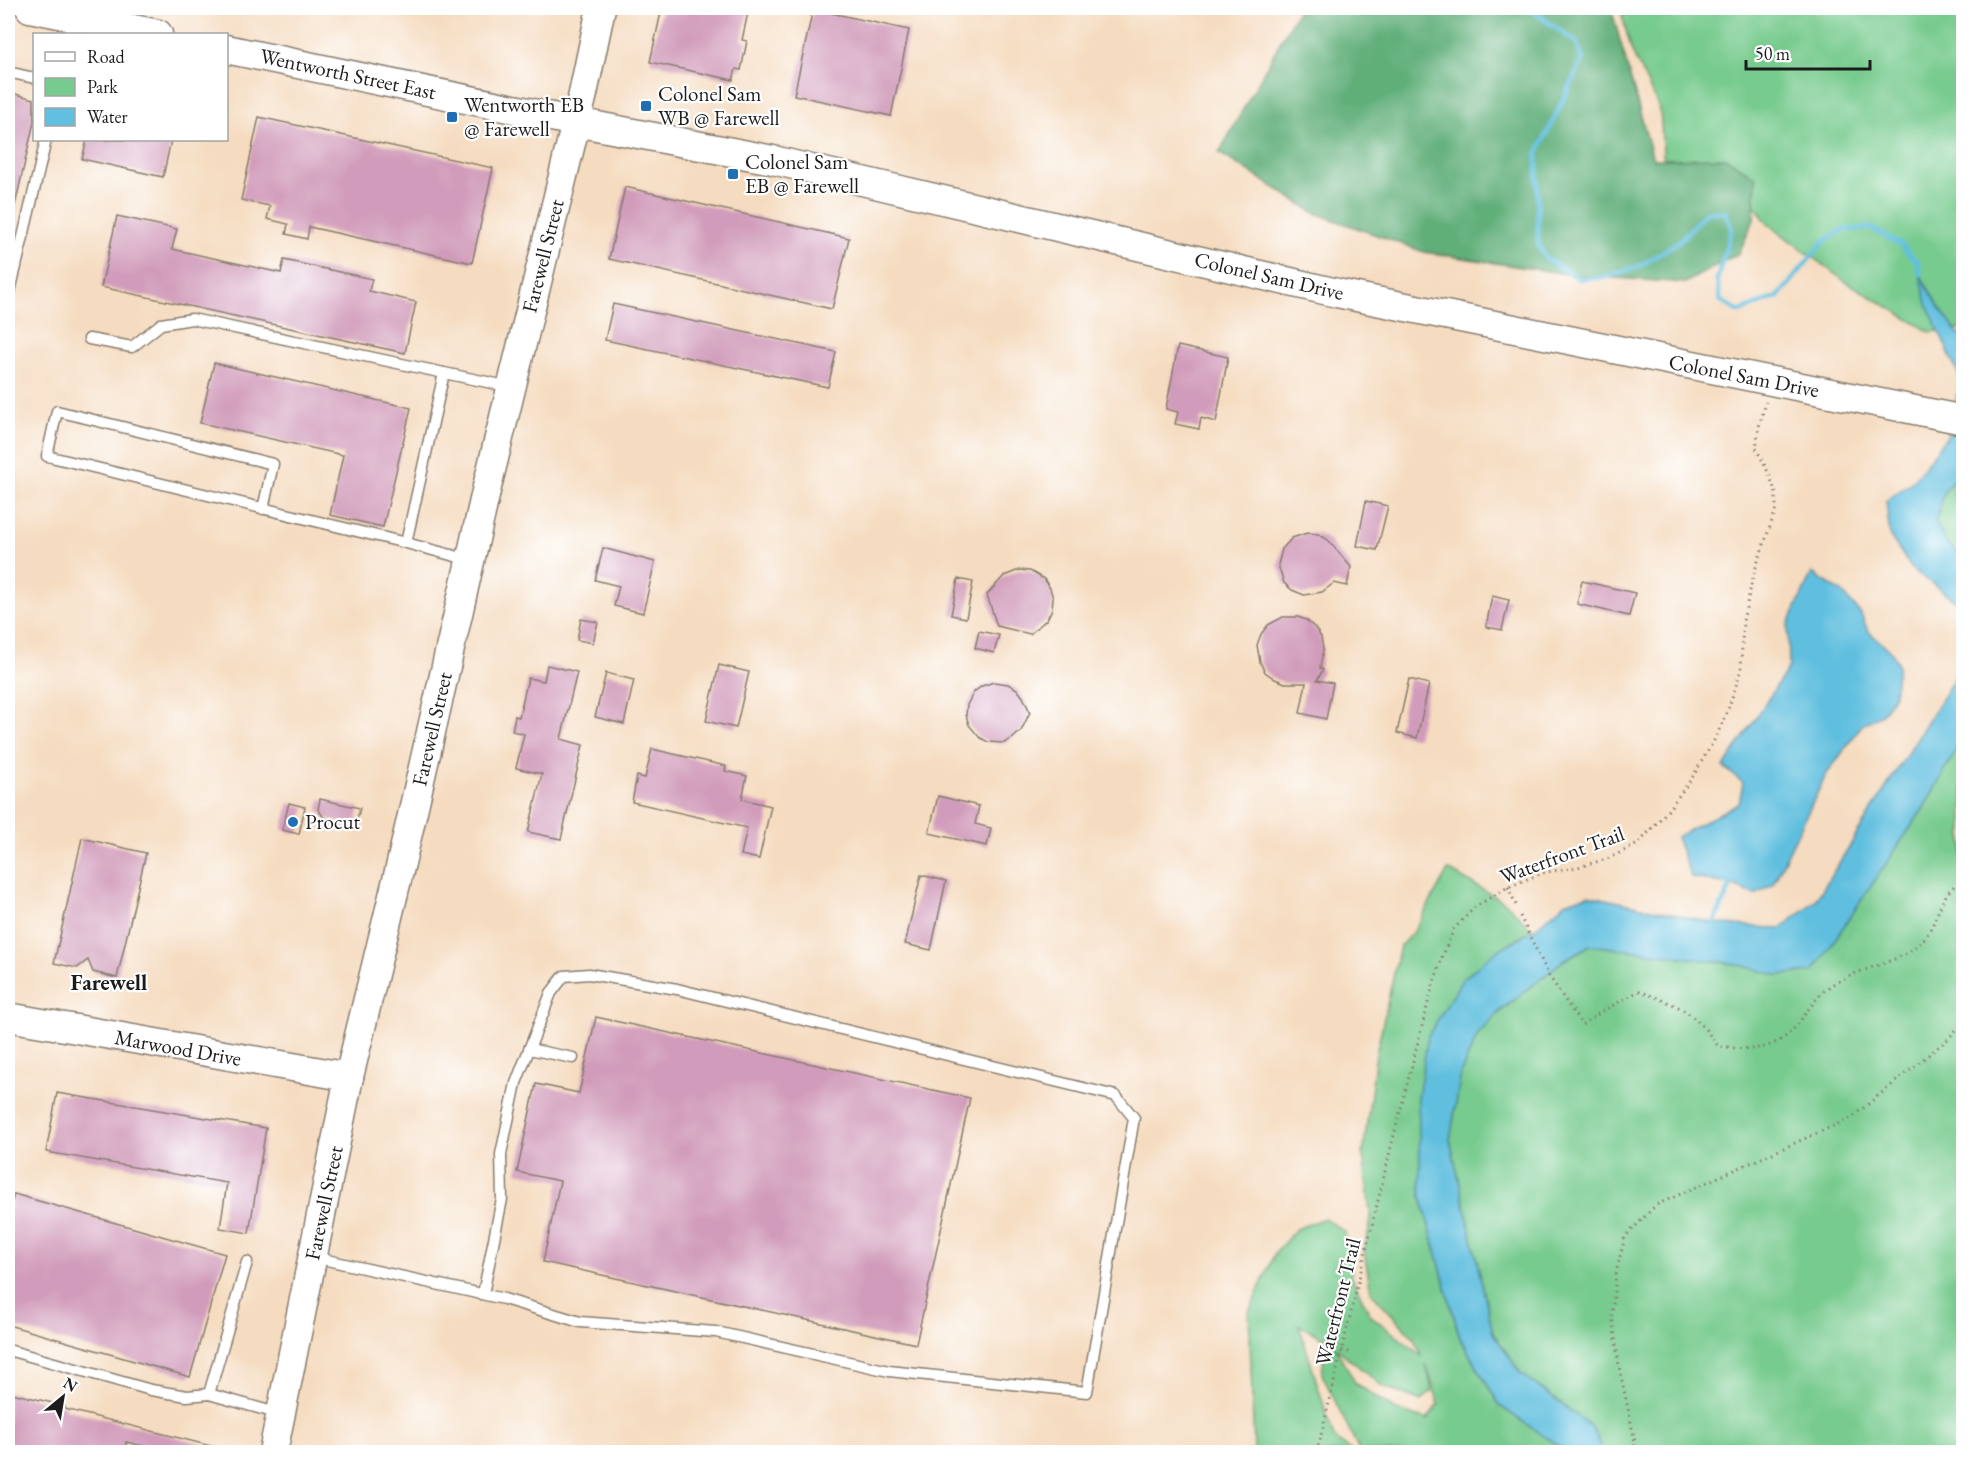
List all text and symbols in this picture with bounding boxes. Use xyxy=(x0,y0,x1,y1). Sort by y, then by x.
legend xyxy=(33,33,228,141)
scale bar xyxy=(1746,33,1870,71)
street label: Wentworth Street East xyxy=(258,42,439,105)
text: 50 m xyxy=(1755,42,1790,65)
text: Road xyxy=(87,45,126,68)
text: Park xyxy=(87,75,118,98)
place label: Colonel Sam WB @ Farewell xyxy=(658,80,780,131)
place label: Wentworth EB @ Farewell xyxy=(464,91,584,142)
marker: Colonel Sam WB @ Farewell xyxy=(639,99,653,113)
text: Water xyxy=(87,105,128,128)
marker: Wentworth EB @ Farewell xyxy=(445,110,459,124)
place label: Colonel Sam EB @ Farewell xyxy=(745,148,859,199)
marker: Colonel Sam EB @ Farewell xyxy=(726,167,740,181)
street label: Farewell Street xyxy=(515,196,570,316)
street label: Colonel Sam Drive xyxy=(1192,245,1346,306)
street label: Colonel Sam Drive xyxy=(1667,348,1822,403)
street label: Farewell Street xyxy=(405,669,458,789)
place label: Procut xyxy=(305,808,361,835)
marker: Procut xyxy=(286,815,300,829)
street label: Waterfront Trail xyxy=(1496,819,1628,890)
district label: Farewell xyxy=(71,968,147,997)
street label: Marwood Drive xyxy=(113,1023,244,1072)
street label: Farewell Street xyxy=(298,1143,349,1263)
street label: Waterfront Trail xyxy=(1309,1235,1366,1369)
north arrow xyxy=(33,1367,93,1427)
text: N xyxy=(59,1372,81,1397)

